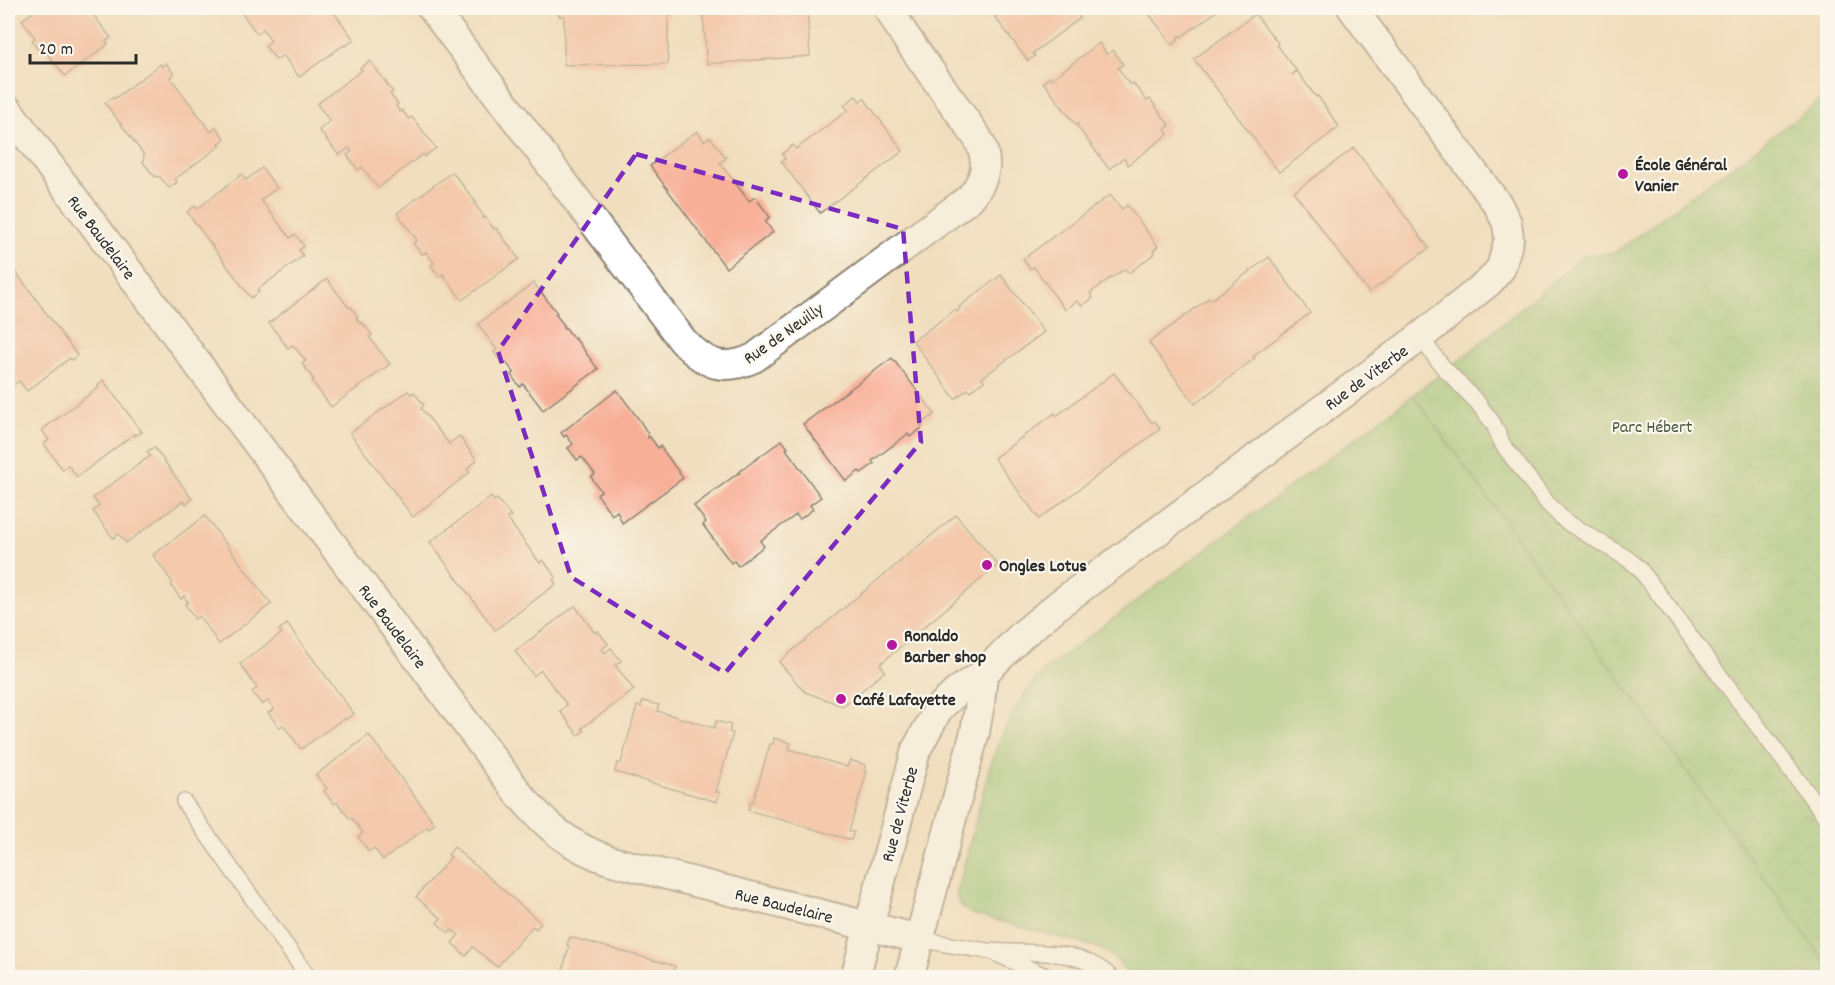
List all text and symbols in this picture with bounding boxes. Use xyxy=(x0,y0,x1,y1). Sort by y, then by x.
scale bar xyxy=(30,27,136,65)
text: 20 m xyxy=(39,38,73,63)
place label: École Général Vanier xyxy=(1635,154,1728,200)
marker: École Général Vanier xyxy=(1616,167,1630,181)
street label: Rue Baudelaire xyxy=(60,191,140,286)
street label: Rue de Neuilly xyxy=(739,298,830,372)
street label: Rue de Viterbe xyxy=(1320,340,1414,418)
park label: Parc Hébert xyxy=(1612,416,1693,441)
place label: Ongles Lotus xyxy=(999,555,1087,580)
marker: Ongles Lotus xyxy=(980,558,994,572)
street label: Rue Baudelaire xyxy=(351,580,431,675)
place label: Ronaldo Barber shop xyxy=(904,625,986,671)
marker: Ronaldo Barber shop xyxy=(885,638,899,652)
place label: Café Lafayette xyxy=(853,689,956,714)
marker: Café Lafayette xyxy=(834,692,848,706)
street label: Rue de Viterbe xyxy=(877,764,926,865)
street label: Rue Baudelaire xyxy=(732,883,835,932)

